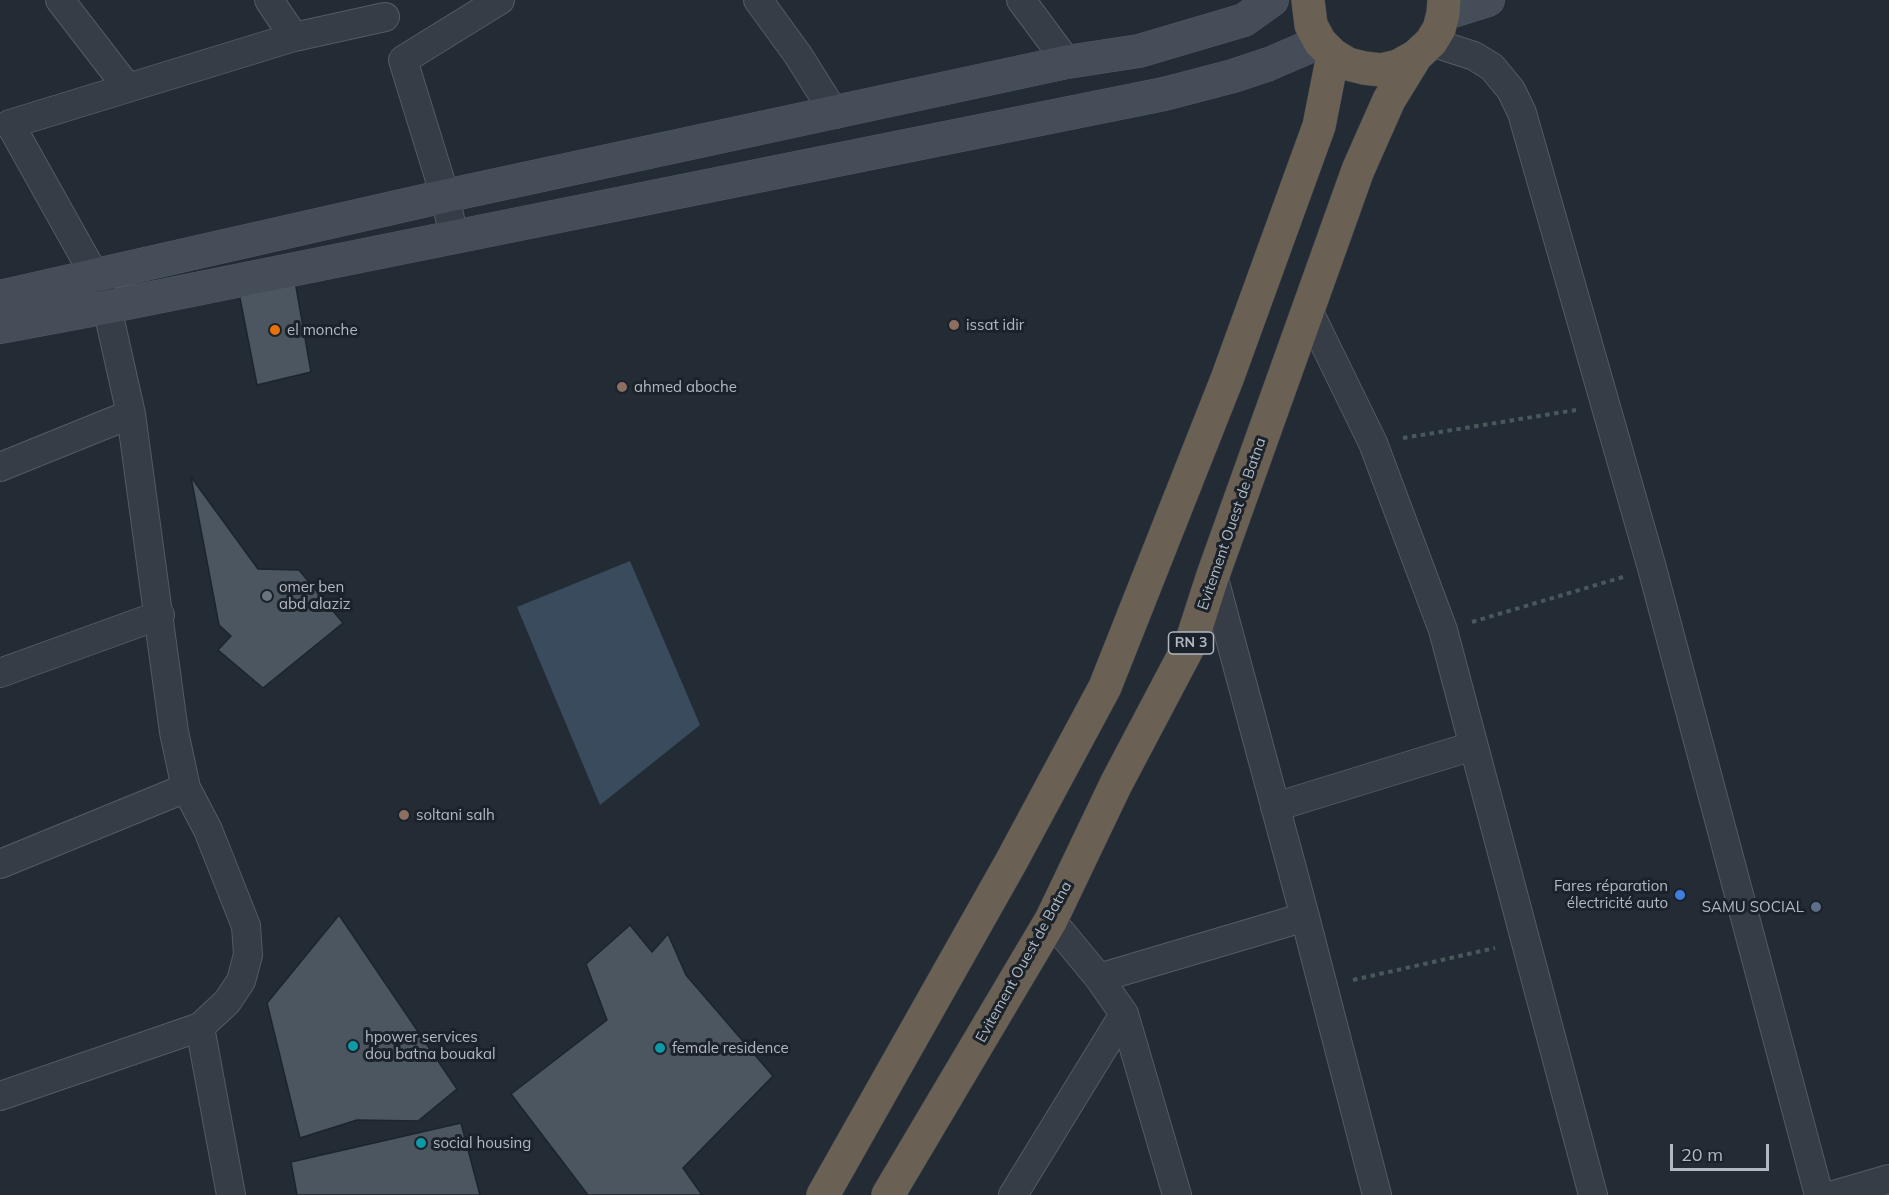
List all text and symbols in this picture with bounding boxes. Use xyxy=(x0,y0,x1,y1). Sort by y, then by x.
place label: issat idir xyxy=(966,316,1024,334)
marker: issat idir xyxy=(947,318,961,332)
place label: el monche xyxy=(287,321,358,339)
marker: el monche xyxy=(268,323,282,337)
place label: ahmed aboche xyxy=(634,378,737,396)
marker: ahmed aboche xyxy=(615,380,629,394)
street label: Evitement Ouest de Batna xyxy=(1194,435,1270,613)
place label: omer ben abd alaziz xyxy=(279,578,351,613)
marker: omer ben abd alaziz xyxy=(260,589,274,603)
road number: RN 3 xyxy=(1168,632,1214,654)
place label: soltani salh xyxy=(416,806,495,824)
marker: soltani salh xyxy=(397,808,411,822)
place label: Fares réparation électricité auto xyxy=(1554,877,1668,912)
street label: Evitement Ouest de Batna xyxy=(972,878,1076,1046)
marker: Fares réparation électricité auto xyxy=(1673,888,1687,902)
place label: SAMU SOCIAL xyxy=(1702,898,1804,916)
marker: SAMU SOCIAL xyxy=(1809,900,1823,914)
place label: hpower services dou batna bouakal xyxy=(365,1028,496,1063)
marker: hpower services dou batna bouakal xyxy=(346,1039,360,1053)
place label: female residence xyxy=(672,1039,789,1057)
marker: female residence xyxy=(653,1041,667,1055)
scale bar xyxy=(1673,1132,1772,1170)
place label: social housing xyxy=(433,1134,531,1152)
marker: social housing xyxy=(414,1136,428,1150)
text: 20 m xyxy=(1681,1143,1723,1166)

